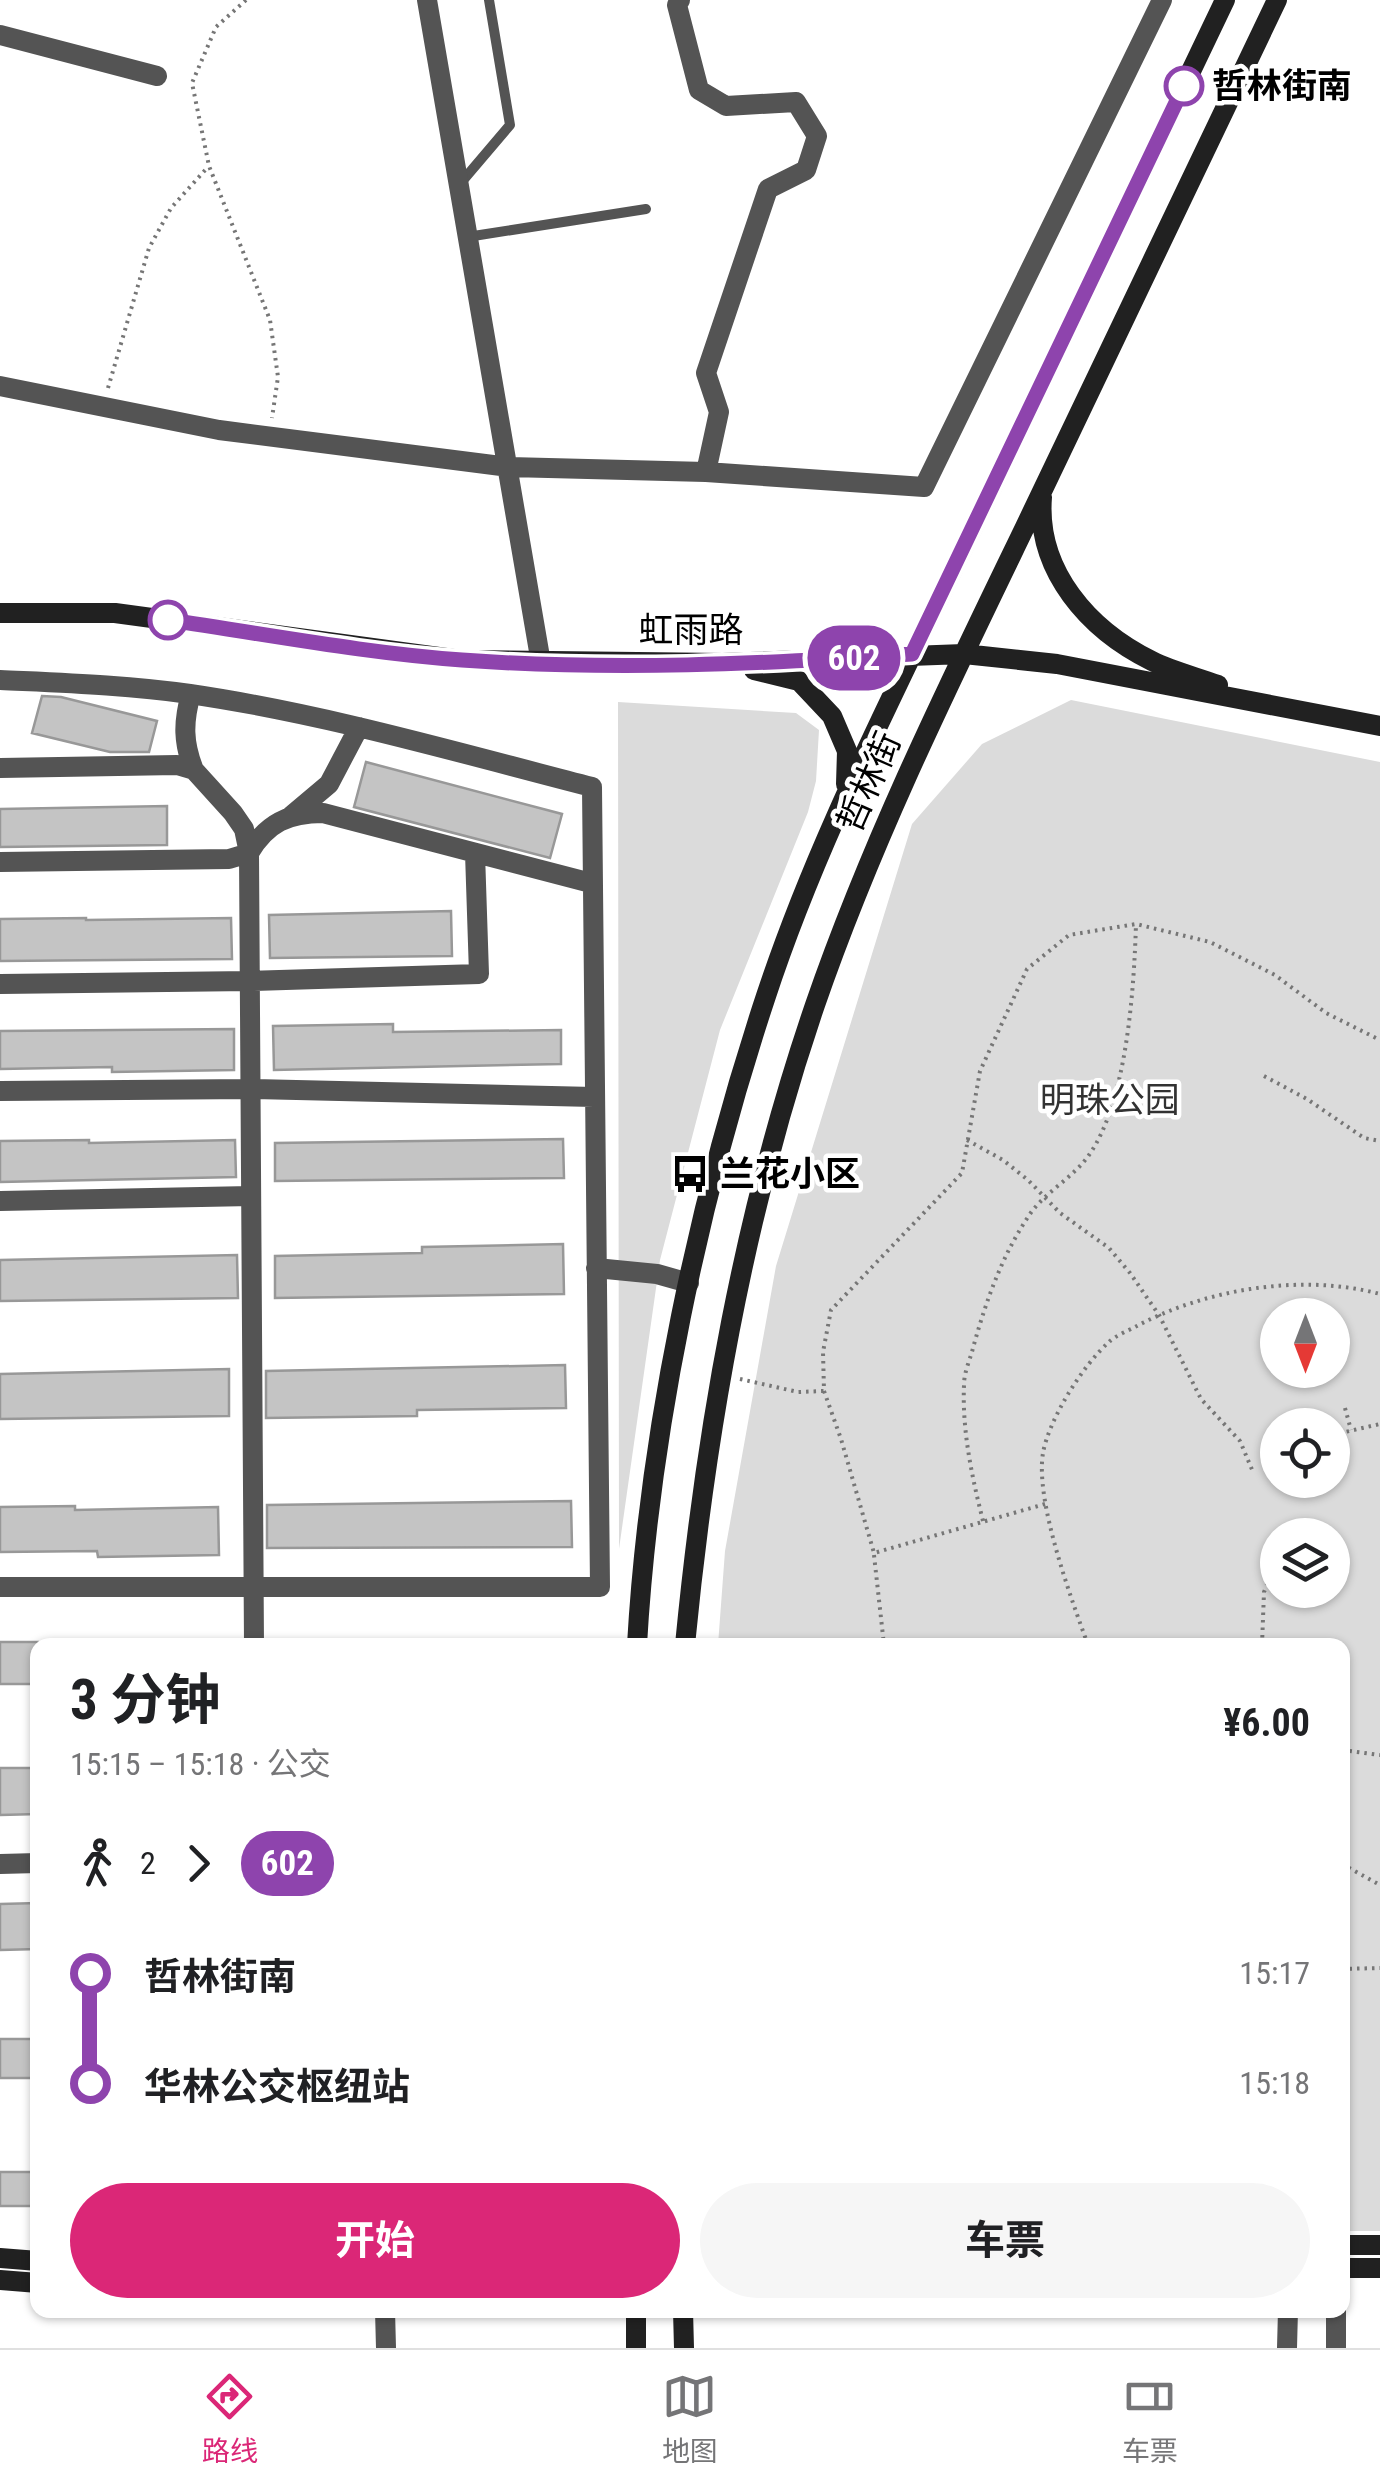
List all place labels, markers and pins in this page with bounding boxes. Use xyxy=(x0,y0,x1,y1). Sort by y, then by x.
place label: 哲林街南 xyxy=(1212,66,1352,107)
marker: 哲林街南 xyxy=(1165,67,1203,105)
unlabelled marker xyxy=(149,601,187,639)
bus stop icon: 兰花小区 xyxy=(669,1153,711,1195)
place label: 兰花小区 xyxy=(720,1154,860,1195)

